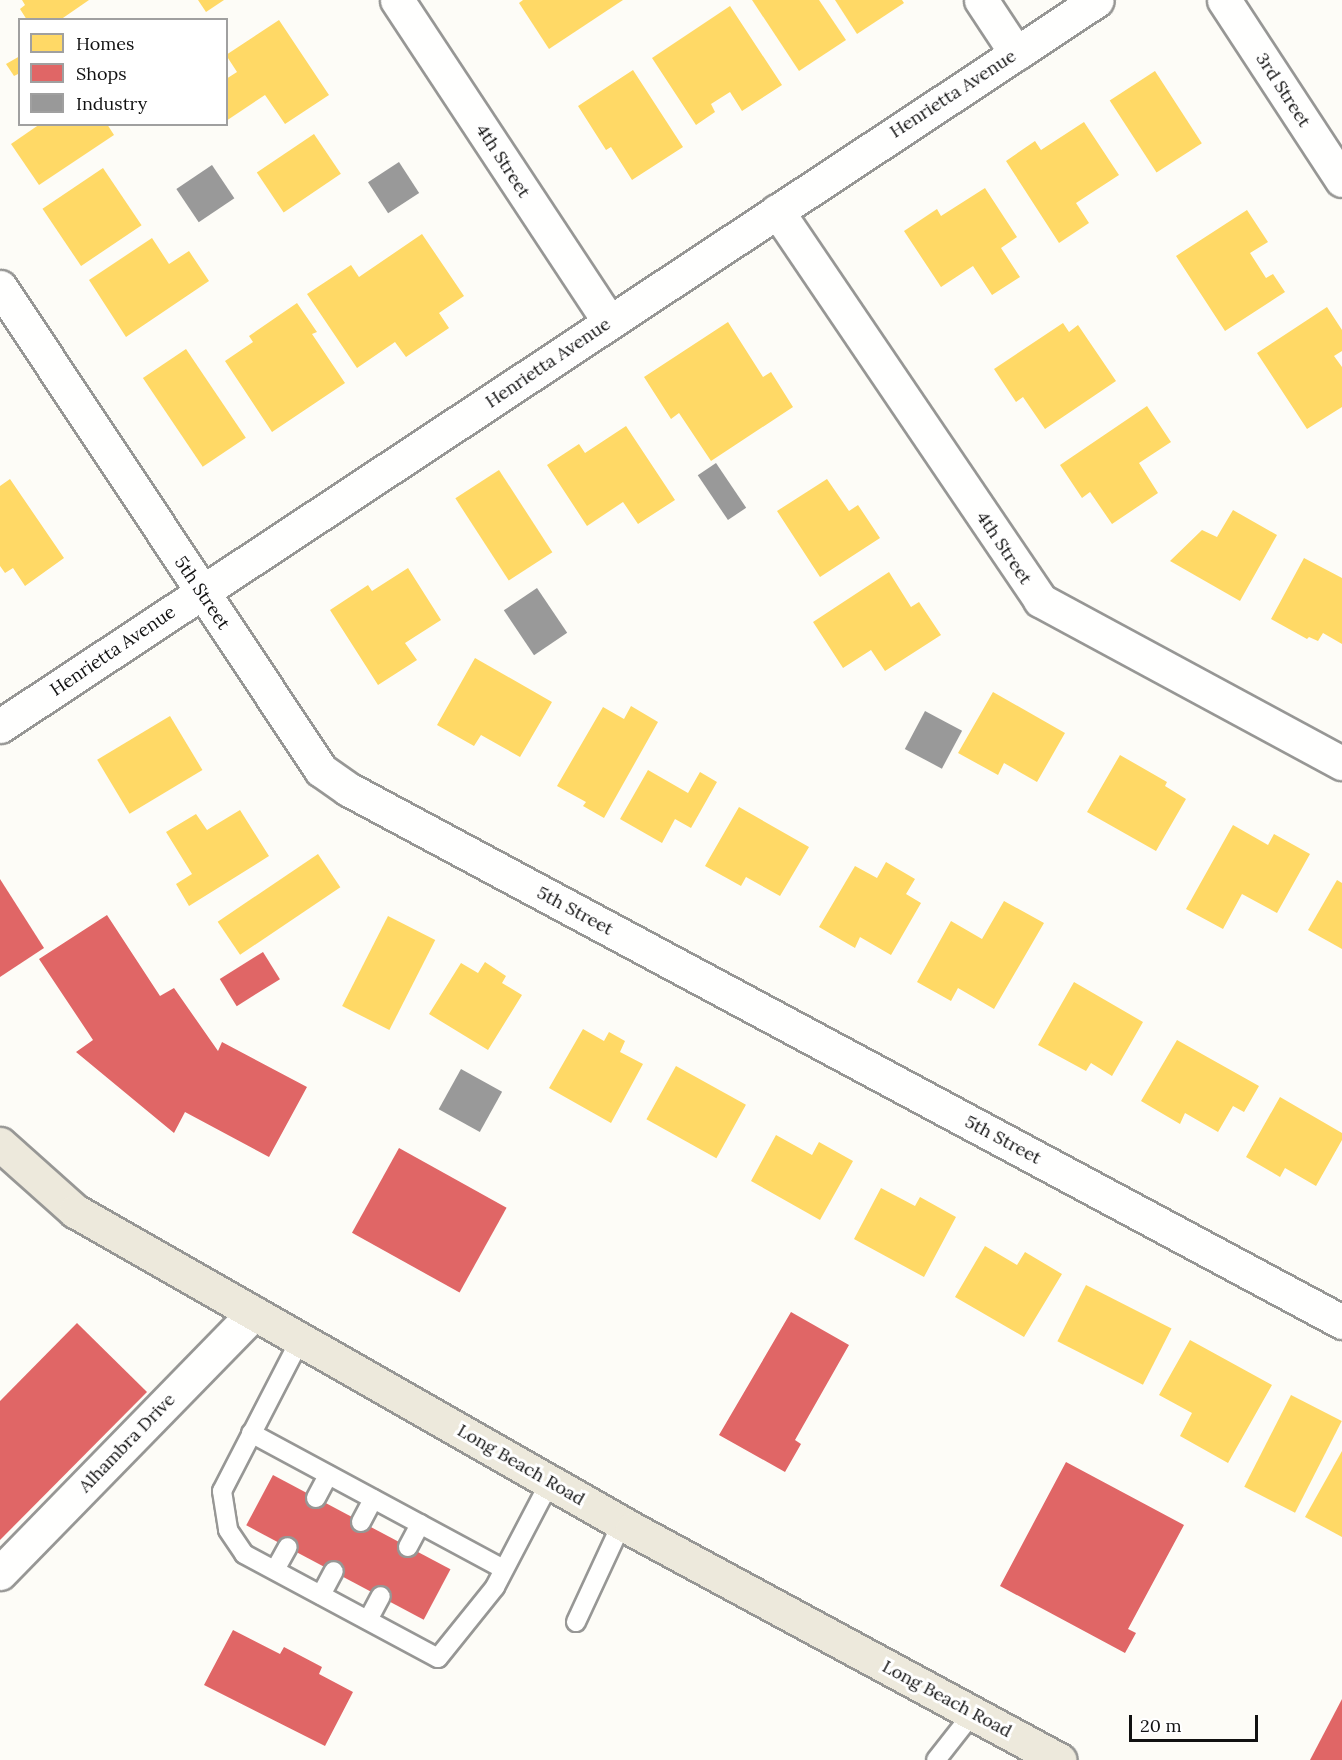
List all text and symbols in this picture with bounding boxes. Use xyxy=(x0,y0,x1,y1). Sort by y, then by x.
legend xyxy=(18,18,228,126)
text: Homes xyxy=(76,32,134,55)
street label: Henrietta Avenue xyxy=(886,45,1020,143)
street label: 3rd Street xyxy=(1251,49,1315,131)
text: Shops xyxy=(76,62,127,85)
text: Industry xyxy=(76,92,147,115)
street label: 4th Street xyxy=(471,120,535,202)
street label: Henrietta Avenue xyxy=(481,313,615,413)
street label: 4th Street xyxy=(972,507,1036,589)
street label: 5th Street xyxy=(170,552,234,634)
street label: Henrietta Avenue xyxy=(46,601,180,701)
street label: 5th Street xyxy=(533,882,617,940)
street label: 5th Street xyxy=(961,1111,1045,1169)
street label: Alhambra Drive xyxy=(74,1389,180,1497)
street label: Long Beach Road xyxy=(453,1420,589,1510)
street label: Long Beach Road xyxy=(879,1656,1015,1742)
scale bar xyxy=(1132,1703,1261,1741)
text: 20 m xyxy=(1140,1714,1182,1737)

